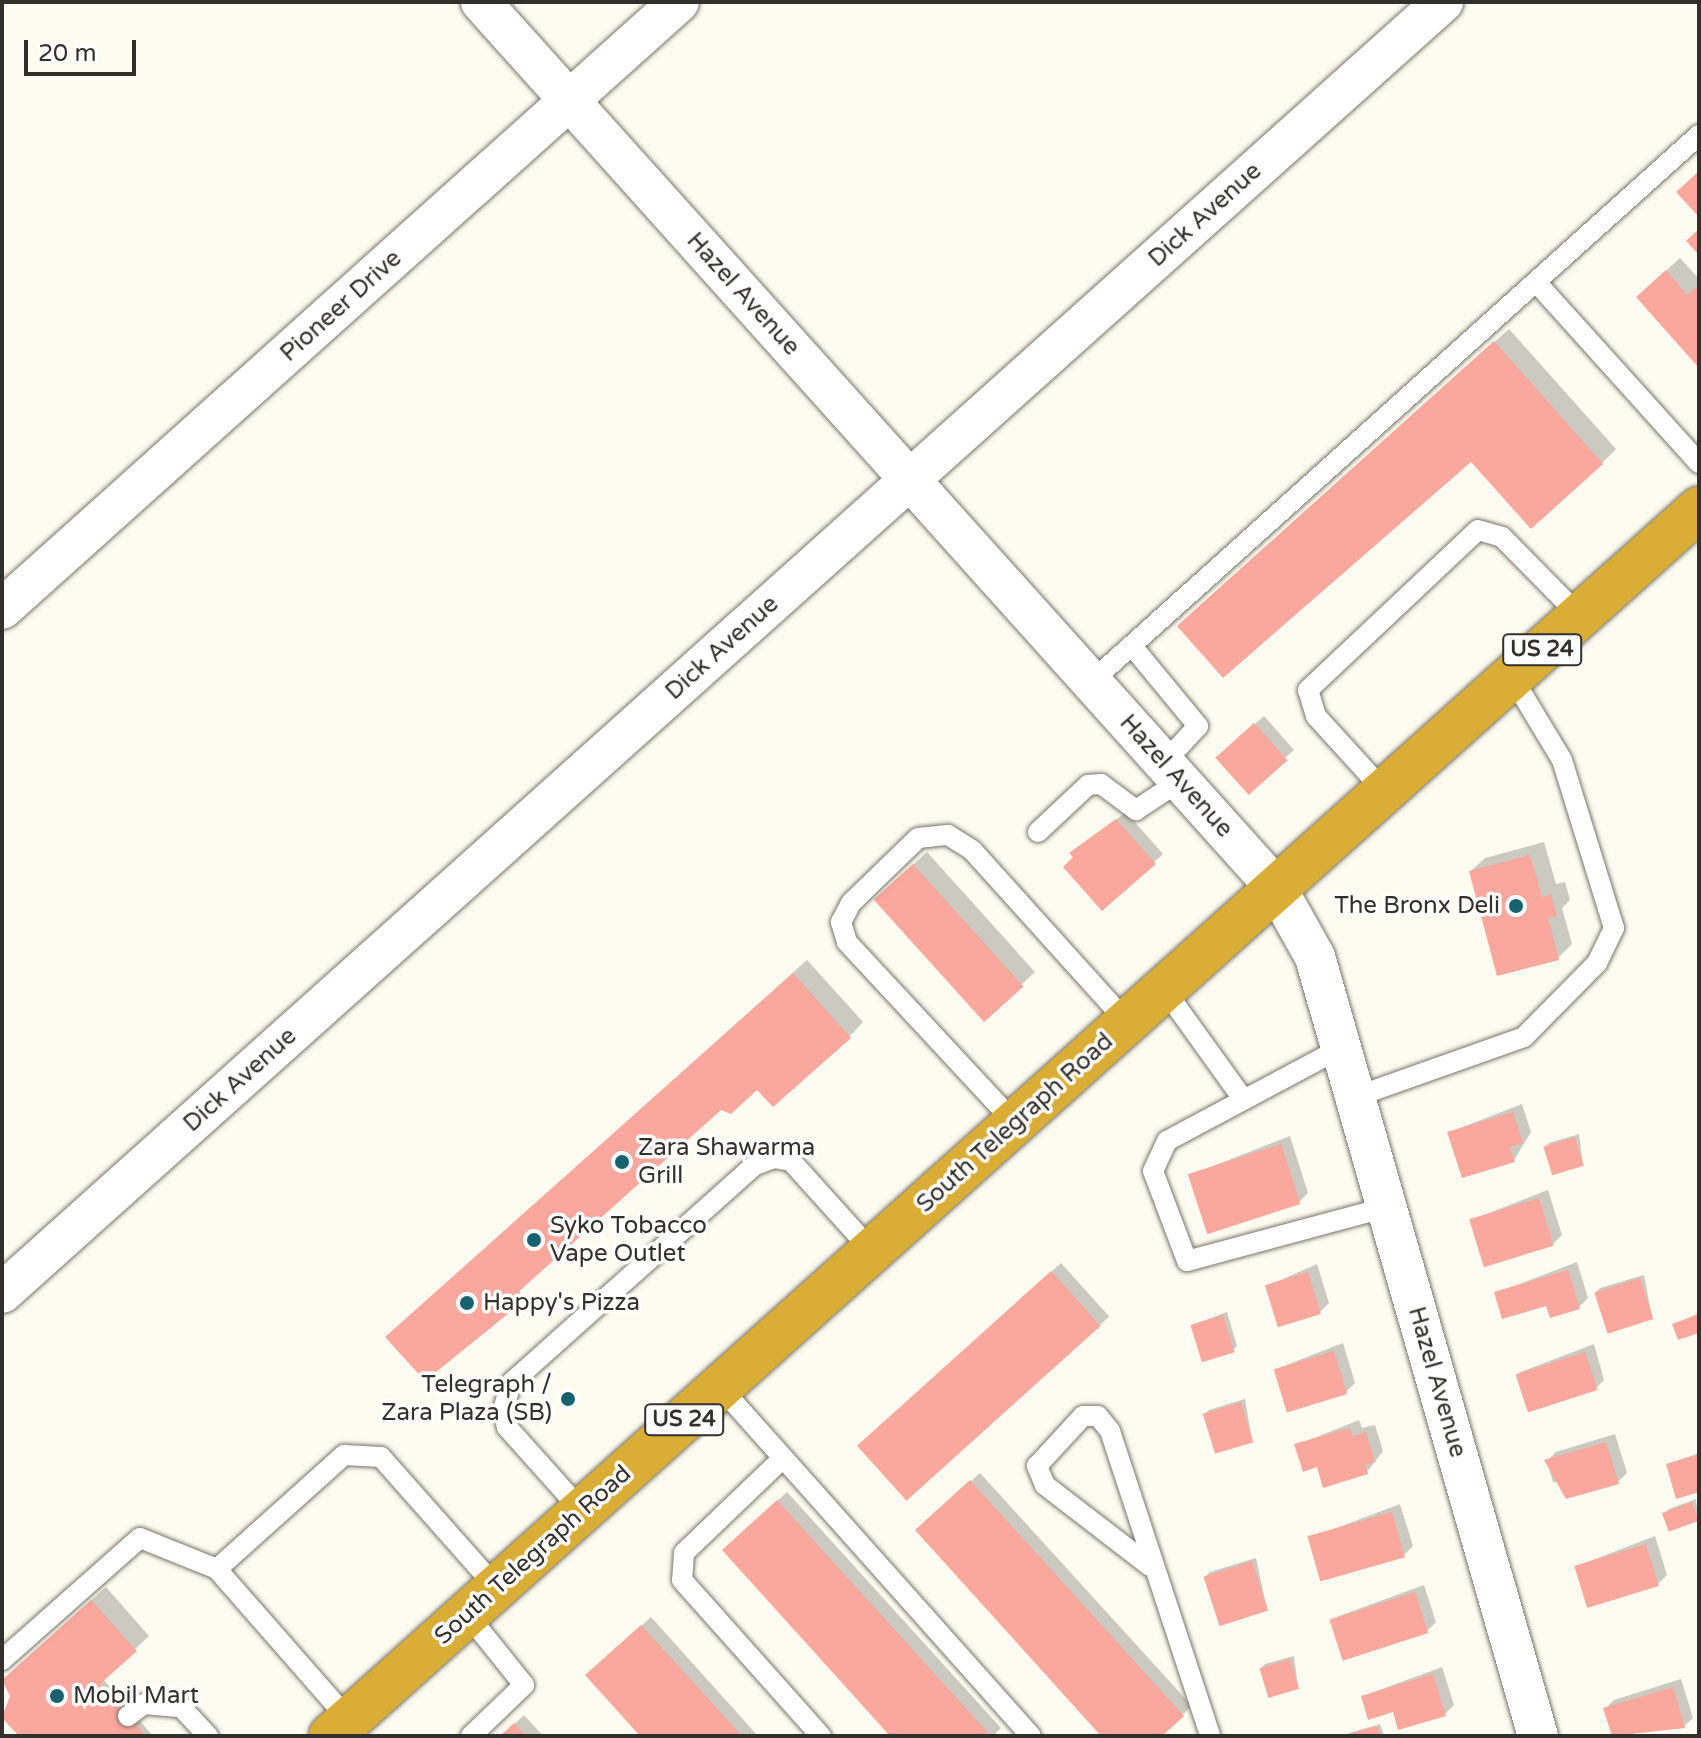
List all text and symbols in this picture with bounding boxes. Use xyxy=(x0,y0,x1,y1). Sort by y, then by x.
scale bar xyxy=(28,24,140,74)
text: 20 m xyxy=(38,39,96,68)
street label: Dick Avenue xyxy=(1143,157,1267,273)
street label: Hazel Avenue xyxy=(680,227,806,361)
street label: Pioneer Drive xyxy=(275,244,407,368)
street label: Dick Avenue xyxy=(660,590,784,706)
road number: US 24 xyxy=(1502,632,1582,668)
street label: Hazel Avenue xyxy=(1113,709,1239,843)
place label: The Bronx Deli xyxy=(1334,892,1500,920)
marker: The Bronx Deli xyxy=(1507,897,1525,915)
street label: Dick Avenue xyxy=(178,1022,302,1138)
street label: South Telegraph Road xyxy=(911,1027,1119,1219)
place label: Zara Shawarma Grill xyxy=(638,1134,815,1190)
marker: Zara Shawarma Grill xyxy=(613,1153,631,1171)
place label: Syko Tobacco Vape Outlet xyxy=(550,1212,707,1268)
marker: Syko Tobacco Vape Outlet xyxy=(525,1231,543,1249)
place label: Happy's Pizza xyxy=(483,1289,640,1317)
marker: Happy's Pizza xyxy=(458,1294,476,1312)
street label: Hazel Avenue xyxy=(1402,1303,1472,1461)
place label: Telegraph / Zara Plaza (SB) xyxy=(381,1371,552,1427)
marker: Telegraph / Zara Plaza (SB) xyxy=(559,1390,577,1408)
road number: US 24 xyxy=(644,1402,724,1438)
street label: South Telegraph Road xyxy=(429,1459,637,1651)
place label: Mobil Mart xyxy=(73,1682,199,1710)
marker: Mobil Mart xyxy=(48,1687,66,1705)

